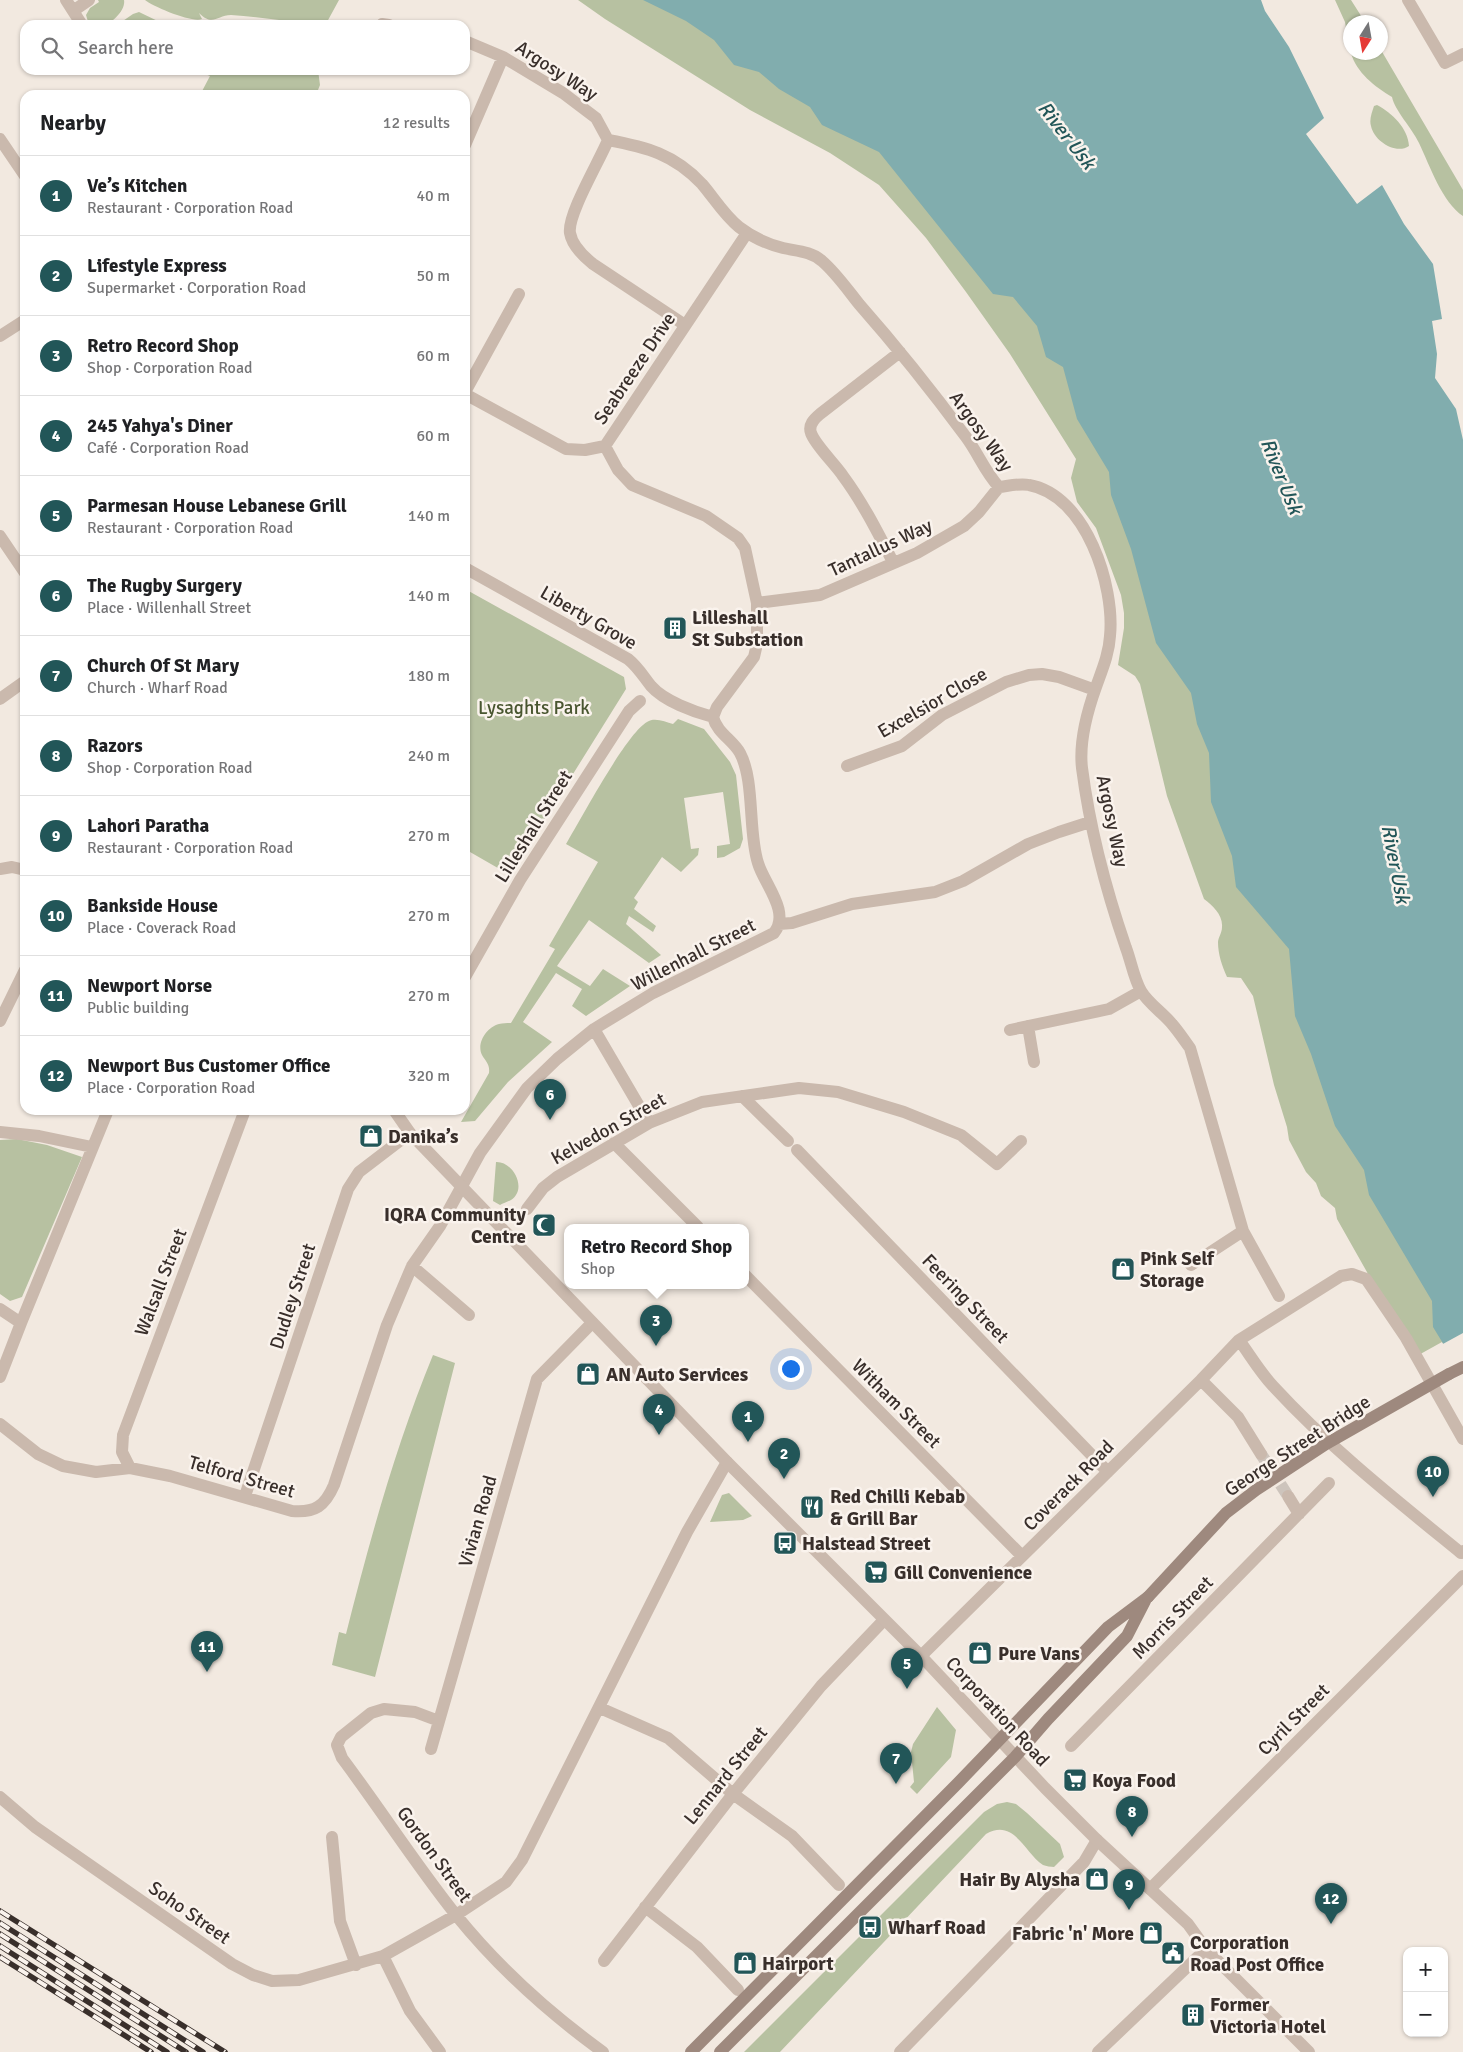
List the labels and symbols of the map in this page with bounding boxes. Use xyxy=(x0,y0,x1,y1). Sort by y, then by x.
north arrow xyxy=(1343,15,1388,60)
street label: Argosy Way xyxy=(511,35,602,106)
water label: River Usk xyxy=(1032,96,1102,176)
street label: Seabreeze Drive xyxy=(589,308,681,429)
street label: Argosy Way xyxy=(944,387,1018,477)
water label: River Usk xyxy=(1255,435,1309,520)
street label: Tantallus Way xyxy=(825,513,936,582)
street label: Liberty Grove xyxy=(536,581,641,655)
place label: Lilleshall St Substation xyxy=(692,606,803,652)
building icon: Lilleshall St Substation xyxy=(662,615,688,641)
street label: Excelsior Close xyxy=(874,662,991,744)
park label: Lysaghts Park xyxy=(478,696,590,720)
street label: Lilleshall Street xyxy=(490,766,578,887)
street label: Argosy Way xyxy=(1091,773,1133,870)
water label: River Usk xyxy=(1376,823,1416,907)
street label: Willenhall Street xyxy=(627,913,760,997)
pin: 6 xyxy=(534,1079,566,1120)
street label: Kelvedon Street xyxy=(547,1087,670,1170)
shop icon: Danika’s xyxy=(358,1123,384,1149)
place label: Danika’s xyxy=(388,1125,458,1149)
place label: IQRA Community Centre xyxy=(384,1203,527,1249)
mosque icon: IQRA Community Centre xyxy=(531,1212,557,1238)
street label: Walsall Street xyxy=(129,1225,193,1340)
street label: Dudley Street xyxy=(265,1240,321,1352)
place label: Pink Self Storage xyxy=(1140,1247,1215,1293)
street label: Feering Street xyxy=(917,1249,1014,1349)
shop icon: Pink Self Storage xyxy=(1110,1256,1136,1282)
pin: 3 xyxy=(640,1305,672,1346)
street label: Witham Street xyxy=(847,1354,946,1454)
your location xyxy=(778,1356,804,1382)
shop icon: AN Auto Services xyxy=(575,1361,601,1387)
place label: AN Auto Services xyxy=(606,1363,748,1387)
street label: George Street Bridge xyxy=(1220,1390,1375,1502)
pin: 4 xyxy=(643,1394,675,1435)
pin: 1 xyxy=(732,1401,764,1442)
street label: Coverack Road xyxy=(1018,1435,1119,1536)
pin: 2 xyxy=(768,1438,800,1479)
street label: Telford Street xyxy=(186,1450,298,1504)
pin: 10 xyxy=(1417,1456,1449,1497)
street label: Vivian Road xyxy=(453,1473,502,1570)
place label: Red Chilli Kebab & Grill Bar xyxy=(830,1485,965,1531)
restaurant icon: Red Chilli Kebab & Grill Bar xyxy=(799,1494,825,1520)
bus stop icon: Halstead Street xyxy=(772,1530,798,1556)
place label: Halstead Street xyxy=(802,1532,931,1556)
supermarket icon: Gill Convenience xyxy=(863,1559,889,1585)
place label: Gill Convenience xyxy=(894,1561,1032,1585)
street label: Morris Street xyxy=(1127,1571,1219,1664)
pin: 11 xyxy=(191,1631,223,1672)
shop icon: Pure Vans xyxy=(967,1640,993,1666)
place label: Pure Vans xyxy=(998,1642,1080,1666)
pin: 5 xyxy=(891,1648,923,1689)
street label: Corporation Road xyxy=(940,1652,1054,1772)
street label: Cyril Street xyxy=(1253,1678,1335,1761)
street label: Lennard Street xyxy=(679,1721,773,1830)
pin: 7 xyxy=(880,1743,912,1784)
supermarket icon: Koya Food xyxy=(1062,1767,1088,1793)
place label: Koya Food xyxy=(1092,1769,1176,1793)
pin: 8 xyxy=(1116,1796,1148,1837)
street label: Gordon Street xyxy=(391,1802,477,1908)
shop icon: Hair By Alysha xyxy=(1084,1866,1110,1892)
place label: Hair By Alysha xyxy=(959,1868,1080,1892)
pin: 9 xyxy=(1113,1869,1145,1910)
street label: Soho Street xyxy=(144,1876,235,1950)
pin: 12 xyxy=(1315,1883,1347,1924)
bus stop icon: Wharf Road xyxy=(857,1914,883,1940)
place label: Wharf Road xyxy=(888,1916,986,1940)
shop icon: Fabric 'n' More xyxy=(1138,1920,1164,1946)
place label: Fabric 'n' More xyxy=(1012,1922,1134,1946)
place label: Corporation Road Post Office xyxy=(1190,1931,1324,1977)
public building icon: Corporation Road Post Office xyxy=(1160,1940,1186,1966)
shop icon: Hairport xyxy=(732,1950,758,1976)
place label: Hairport xyxy=(762,1952,834,1976)
place label: Former Victoria Hotel xyxy=(1210,1993,1326,2039)
building icon: Former Victoria Hotel xyxy=(1180,2002,1206,2028)

